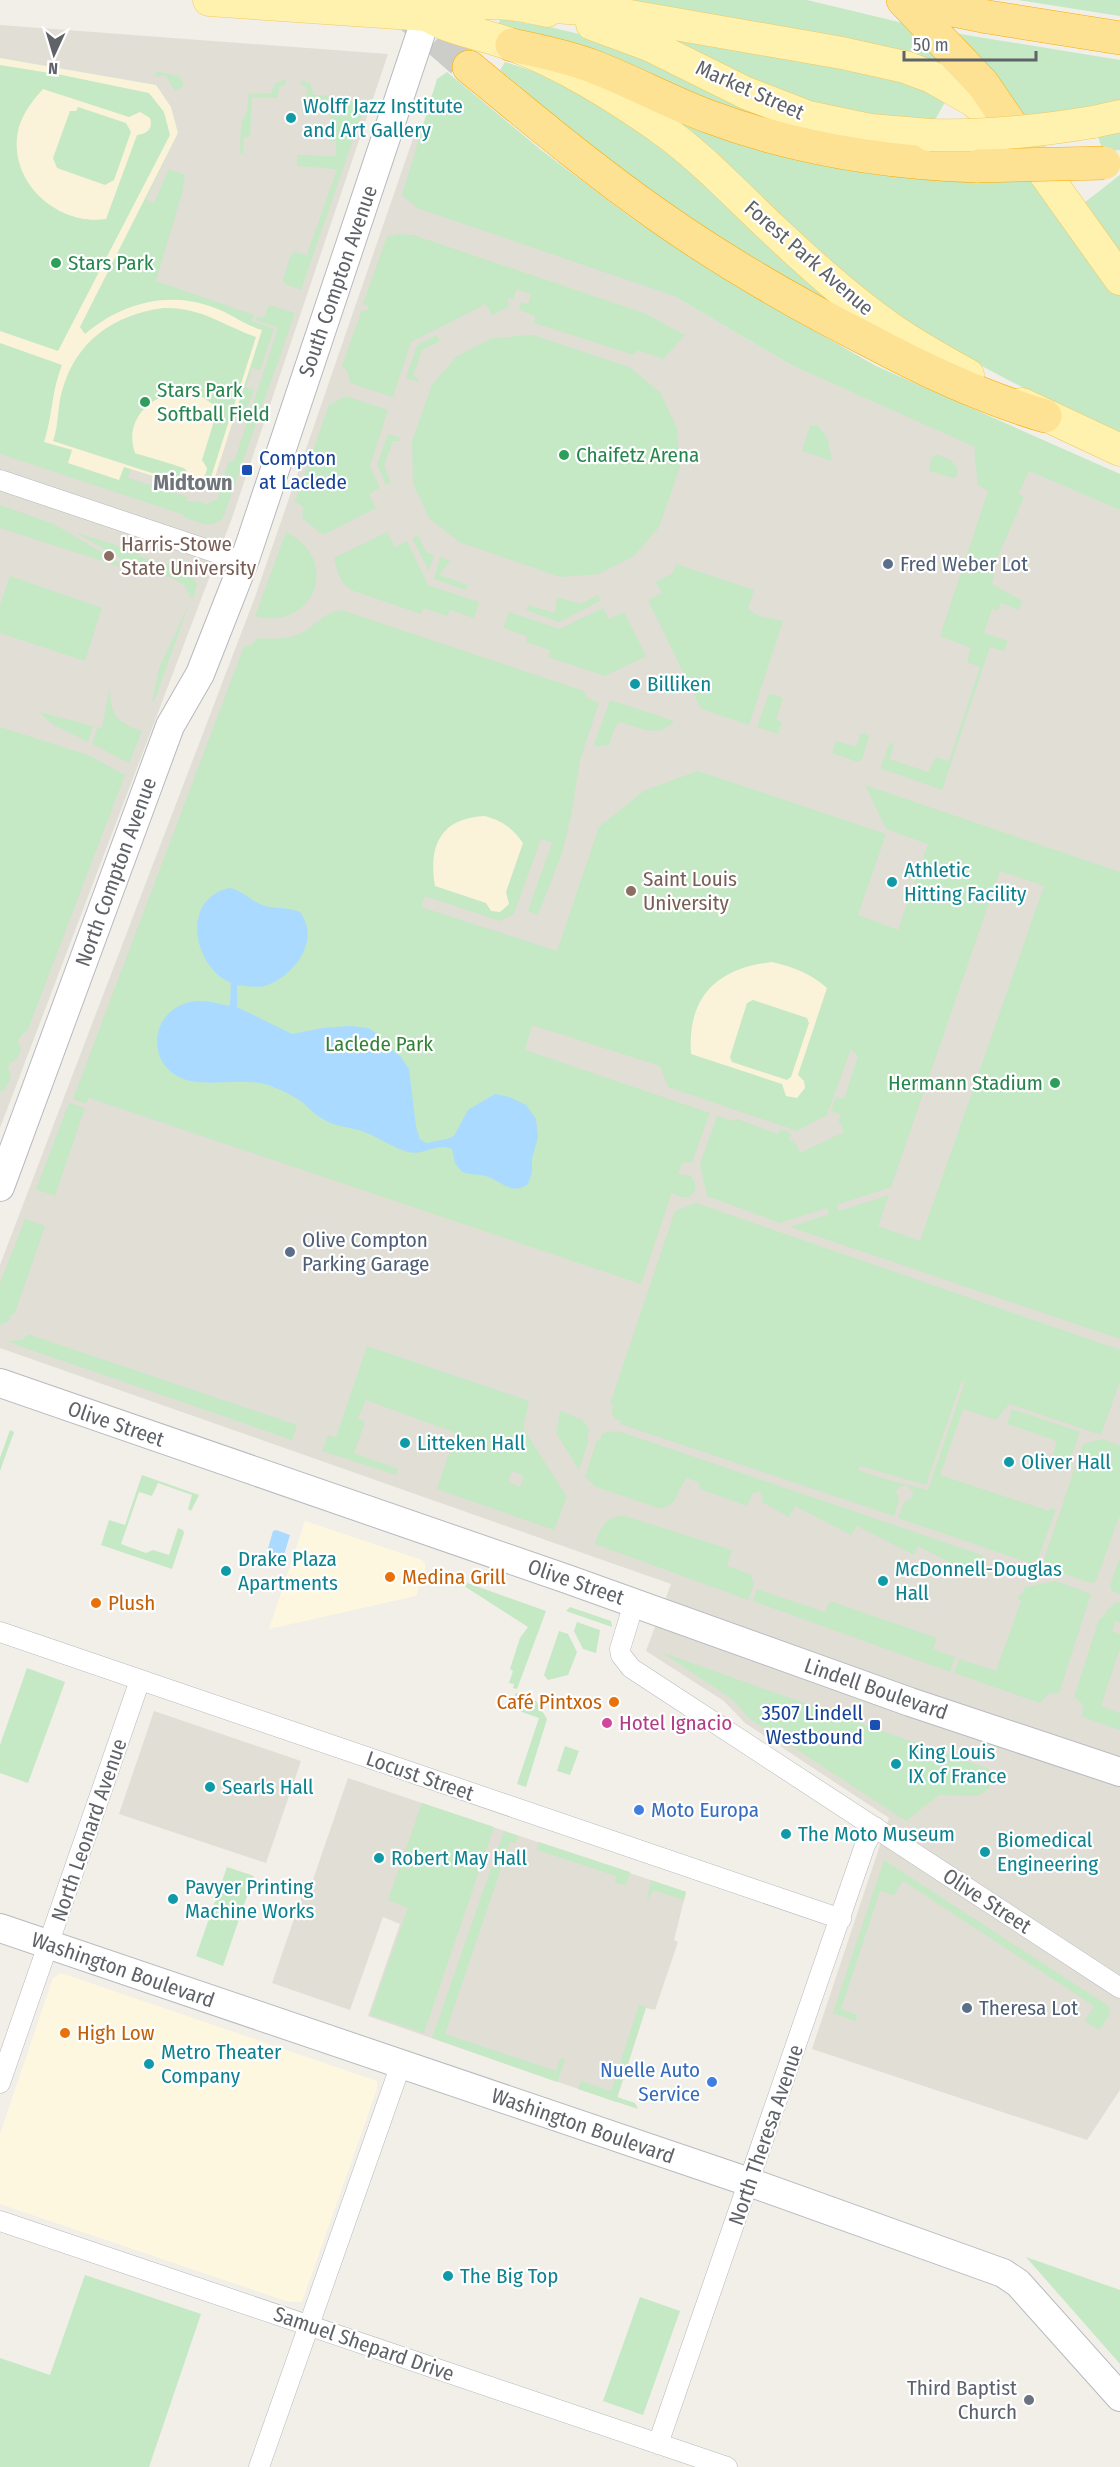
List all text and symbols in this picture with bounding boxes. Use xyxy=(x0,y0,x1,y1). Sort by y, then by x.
north arrow xyxy=(24,24,84,84)
scale bar xyxy=(904,24,1036,62)
text: 50 m xyxy=(913,34,949,56)
street label: Market Street xyxy=(692,55,808,126)
text: N xyxy=(48,59,58,78)
place label: Wolff Jazz Institute and Art Gallery xyxy=(303,93,463,143)
marker: Wolff Jazz Institute and Art Gallery xyxy=(284,111,298,125)
street label: South Compton Avenue xyxy=(293,182,383,380)
street label: Forest Park Avenue xyxy=(739,195,879,321)
place label: Stars Park xyxy=(68,250,154,276)
marker: Stars Park xyxy=(49,256,63,270)
place label: Stars Park Softball Field xyxy=(157,377,270,427)
marker: Stars Park Softball Field xyxy=(138,395,152,409)
place label: Chaifetz Arena xyxy=(576,442,699,468)
place label: Compton at Laclede xyxy=(259,445,347,495)
marker: Chaifetz Arena xyxy=(557,448,571,462)
marker: Compton at Laclede xyxy=(240,463,254,477)
district label: Midtown xyxy=(153,469,233,496)
place label: Harris-Stowe State University xyxy=(121,531,257,581)
marker: Harris-Stowe State University xyxy=(102,549,116,563)
place label: Fred Weber Lot xyxy=(900,551,1028,577)
marker: Fred Weber Lot xyxy=(881,557,895,571)
place label: Billiken xyxy=(647,671,711,697)
marker: Billiken xyxy=(628,677,642,691)
street label: North Compton Avenue xyxy=(70,774,162,970)
place label: Athletic Hitting Facility xyxy=(904,857,1027,907)
place label: Saint Louis University xyxy=(643,866,737,916)
marker: Athletic Hitting Facility xyxy=(885,875,899,889)
marker: Saint Louis University xyxy=(624,884,638,898)
park label: Laclede Park xyxy=(325,1031,433,1057)
place label: Hermann Stadium xyxy=(888,1070,1043,1096)
marker: Hermann Stadium xyxy=(1048,1076,1062,1090)
place label: Olive Compton Parking Garage xyxy=(302,1227,429,1277)
marker: Olive Compton Parking Garage xyxy=(283,1245,297,1259)
street label: Olive Street xyxy=(64,1395,168,1453)
place label: Litteken Hall xyxy=(417,1430,526,1456)
marker: Litteken Hall xyxy=(398,1436,412,1450)
place label: Oliver Hall xyxy=(1021,1449,1111,1475)
marker: Oliver Hall xyxy=(1002,1455,1016,1469)
place label: Drake Plaza Apartments xyxy=(238,1546,338,1596)
street label: Olive Street xyxy=(524,1553,628,1611)
place label: McDonnell-Douglas Hall xyxy=(895,1556,1062,1606)
marker: Drake Plaza Apartments xyxy=(219,1564,233,1578)
place label: Medina Grill xyxy=(402,1564,506,1590)
marker: Medina Grill xyxy=(383,1570,397,1584)
marker: McDonnell-Douglas Hall xyxy=(876,1574,890,1588)
place label: Plush xyxy=(108,1590,155,1616)
marker: Plush xyxy=(89,1596,103,1610)
street label: Lindell Boulevard xyxy=(801,1652,951,1726)
place label: Café Pintxos xyxy=(496,1689,602,1715)
marker: Café Pintxos xyxy=(607,1695,621,1709)
place label: 3507 Lindell Westbound xyxy=(762,1700,863,1750)
place label: Hotel Ignacio xyxy=(619,1710,732,1736)
marker: Hotel Ignacio xyxy=(600,1716,614,1730)
marker: 3507 Lindell Westbound xyxy=(868,1718,882,1732)
street label: North Leonard Avenue xyxy=(46,1735,132,1925)
place label: King Louis IX of France xyxy=(908,1739,1007,1789)
street label: Locust Street xyxy=(363,1745,477,1807)
marker: King Louis IX of France xyxy=(889,1757,903,1771)
place label: Searls Hall xyxy=(222,1774,314,1800)
marker: Searls Hall xyxy=(203,1780,217,1794)
place label: Moto Europa xyxy=(651,1797,759,1823)
marker: Moto Europa xyxy=(632,1803,646,1817)
place label: The Moto Museum xyxy=(798,1821,955,1847)
marker: The Moto Museum xyxy=(779,1827,793,1841)
place label: Biomedical Engineering xyxy=(997,1827,1098,1877)
place label: Robert May Hall xyxy=(391,1845,527,1871)
marker: Biomedical Engineering xyxy=(978,1845,992,1859)
marker: Robert May Hall xyxy=(372,1851,386,1865)
street label: Olive Street xyxy=(938,1863,1036,1939)
place label: Pavyer Printing Machine Works xyxy=(185,1874,315,1924)
marker: Pavyer Printing Machine Works xyxy=(166,1892,180,1906)
street label: Washington Boulevard xyxy=(28,1927,218,2013)
place label: Theresa Lot xyxy=(979,1995,1078,2021)
marker: Theresa Lot xyxy=(960,2001,974,2015)
place label: High Low xyxy=(77,2020,155,2046)
marker: High Low xyxy=(58,2026,72,2040)
place label: Metro Theater Company xyxy=(161,2039,282,2089)
street label: North Theresa Avenue xyxy=(723,2041,809,2229)
marker: Metro Theater Company xyxy=(142,2057,156,2071)
place label: Nuelle Auto Service xyxy=(600,2057,700,2107)
marker: Nuelle Auto Service xyxy=(705,2075,719,2089)
street label: Washington Boulevard xyxy=(488,2083,678,2169)
place label: The Big Top xyxy=(460,2263,558,2289)
marker: The Big Top xyxy=(441,2269,455,2283)
street label: Samuel Shepard Drive xyxy=(270,2301,458,2387)
place label: Third Baptist Church xyxy=(907,2375,1017,2425)
marker: Third Baptist Church xyxy=(1022,2393,1036,2407)

